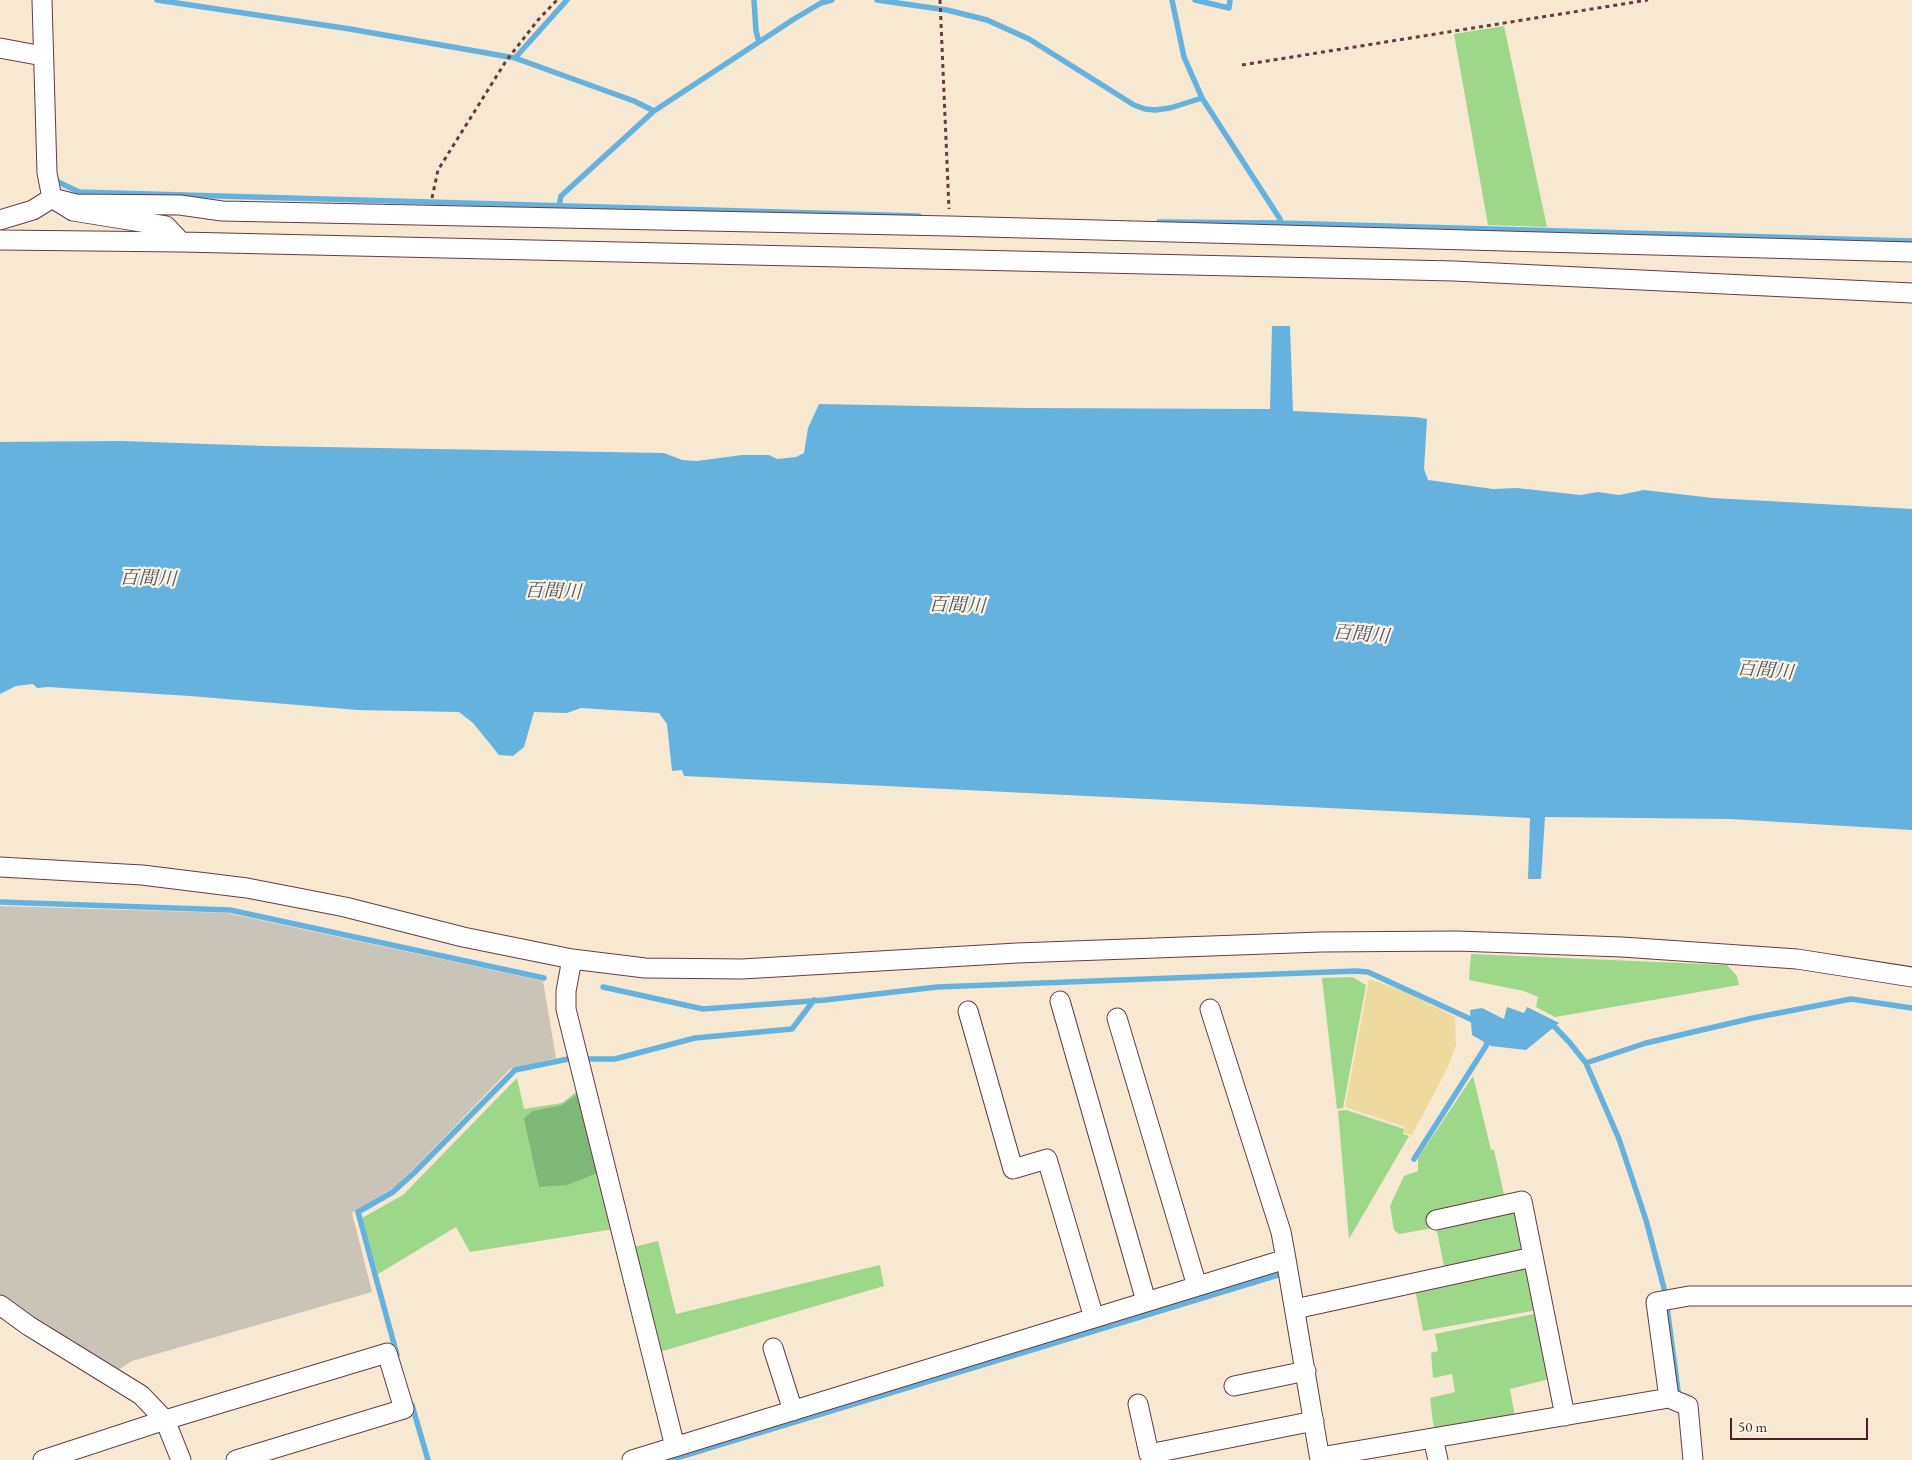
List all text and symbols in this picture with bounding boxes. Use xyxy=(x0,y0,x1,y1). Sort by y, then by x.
water label: 百間川 xyxy=(119,567,177,591)
water label: 百間川 xyxy=(524,580,582,604)
water label: 百間川 xyxy=(928,594,986,618)
water label: 百間川 xyxy=(1332,621,1390,649)
water label: 百間川 xyxy=(1736,657,1794,685)
scale bar xyxy=(1732,1408,1870,1440)
text: 50 m xyxy=(1738,1417,1767,1436)

